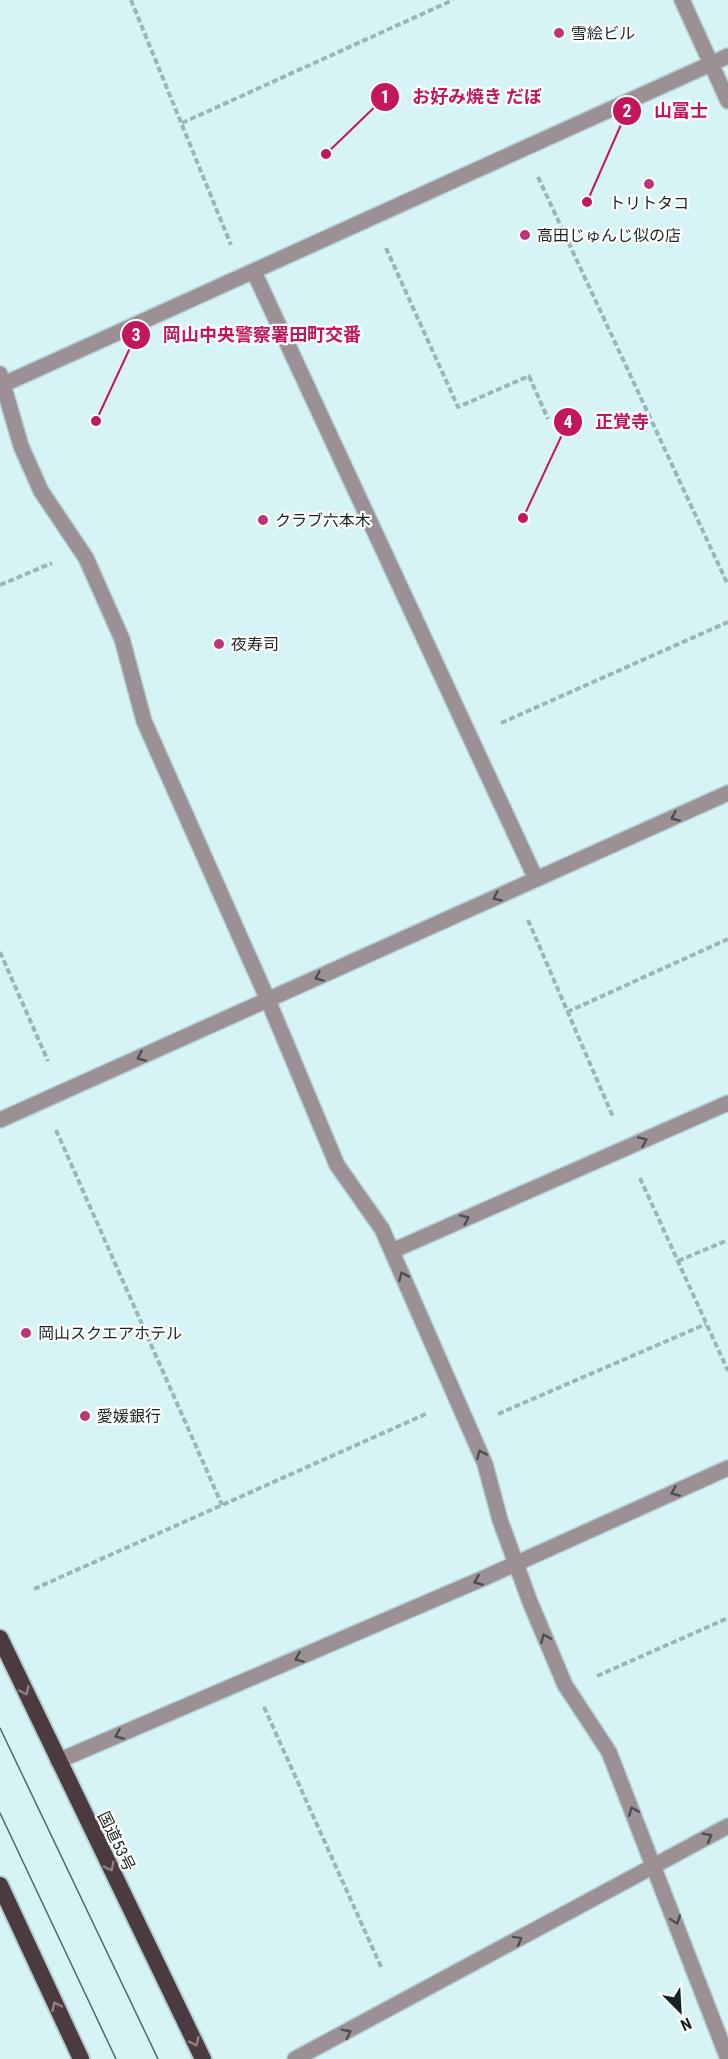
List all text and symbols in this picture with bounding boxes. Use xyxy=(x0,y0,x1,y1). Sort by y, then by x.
place label: 雪絵ビル xyxy=(571,24,635,43)
marker: 雪絵ビル xyxy=(552,26,566,40)
callout: お好み焼き だぼ xyxy=(370,79,554,115)
text: 1 xyxy=(380,86,390,107)
text: お好み焼き だぼ xyxy=(412,86,542,107)
callout: 山冨士 xyxy=(612,93,720,129)
text: 2 xyxy=(622,100,632,121)
text: 山冨士 xyxy=(654,100,708,121)
marker: トリトタコ xyxy=(642,177,656,191)
place label: トリトタコ xyxy=(609,194,689,213)
place label: 高田じゅんじ似の店 xyxy=(537,226,681,245)
marker: 高田じゅんじ似の店 xyxy=(518,228,532,242)
callout: 岡山中央警察署田町交番 xyxy=(121,317,373,353)
text: 3 xyxy=(131,324,141,345)
text: 岡山中央警察署田町交番 xyxy=(163,324,361,345)
callout: 正覚寺 xyxy=(553,404,661,440)
text: 4 xyxy=(563,411,573,432)
text: 正覚寺 xyxy=(595,411,649,432)
place label: クラブ六本木 xyxy=(275,511,371,530)
marker: クラブ六本木 xyxy=(256,513,270,527)
place label: 夜寿司 xyxy=(231,635,279,654)
marker: 夜寿司 xyxy=(212,637,226,651)
one-way arrow xyxy=(670,809,681,821)
one-way arrow xyxy=(492,890,503,902)
one-way arrow xyxy=(314,970,325,982)
one-way arrow xyxy=(137,1049,148,1061)
one-way arrow xyxy=(637,1136,648,1148)
one-way arrow xyxy=(458,1214,469,1226)
one-way arrow xyxy=(398,1271,410,1282)
place label: 岡山スクエアホテル xyxy=(38,1324,182,1343)
marker: 岡山スクエアホテル xyxy=(19,1326,33,1340)
place label: 愛媛銀行 xyxy=(97,1407,161,1426)
marker: 愛媛銀行 xyxy=(78,1409,92,1423)
one-way arrow xyxy=(476,1450,488,1461)
one-way arrow xyxy=(670,1485,681,1497)
one-way arrow xyxy=(473,1574,484,1586)
one-way arrow xyxy=(540,1633,552,1644)
one-way arrow xyxy=(294,1651,305,1663)
one-way arrow xyxy=(18,1684,30,1695)
one-way arrow xyxy=(115,1728,126,1740)
one-way arrow xyxy=(628,1806,640,1817)
street label: 国道53号 xyxy=(94,1808,139,1874)
one-way arrow xyxy=(702,1833,712,1844)
one-way arrow xyxy=(102,1860,114,1871)
one-way arrow xyxy=(669,1914,681,1925)
one-way arrow xyxy=(512,1936,522,1947)
north arrow xyxy=(650,1981,710,2041)
one-way arrow xyxy=(52,2001,64,2012)
text: N xyxy=(678,2014,694,2035)
one-way arrow xyxy=(341,2029,351,2040)
one-way arrow xyxy=(187,2036,199,2047)

